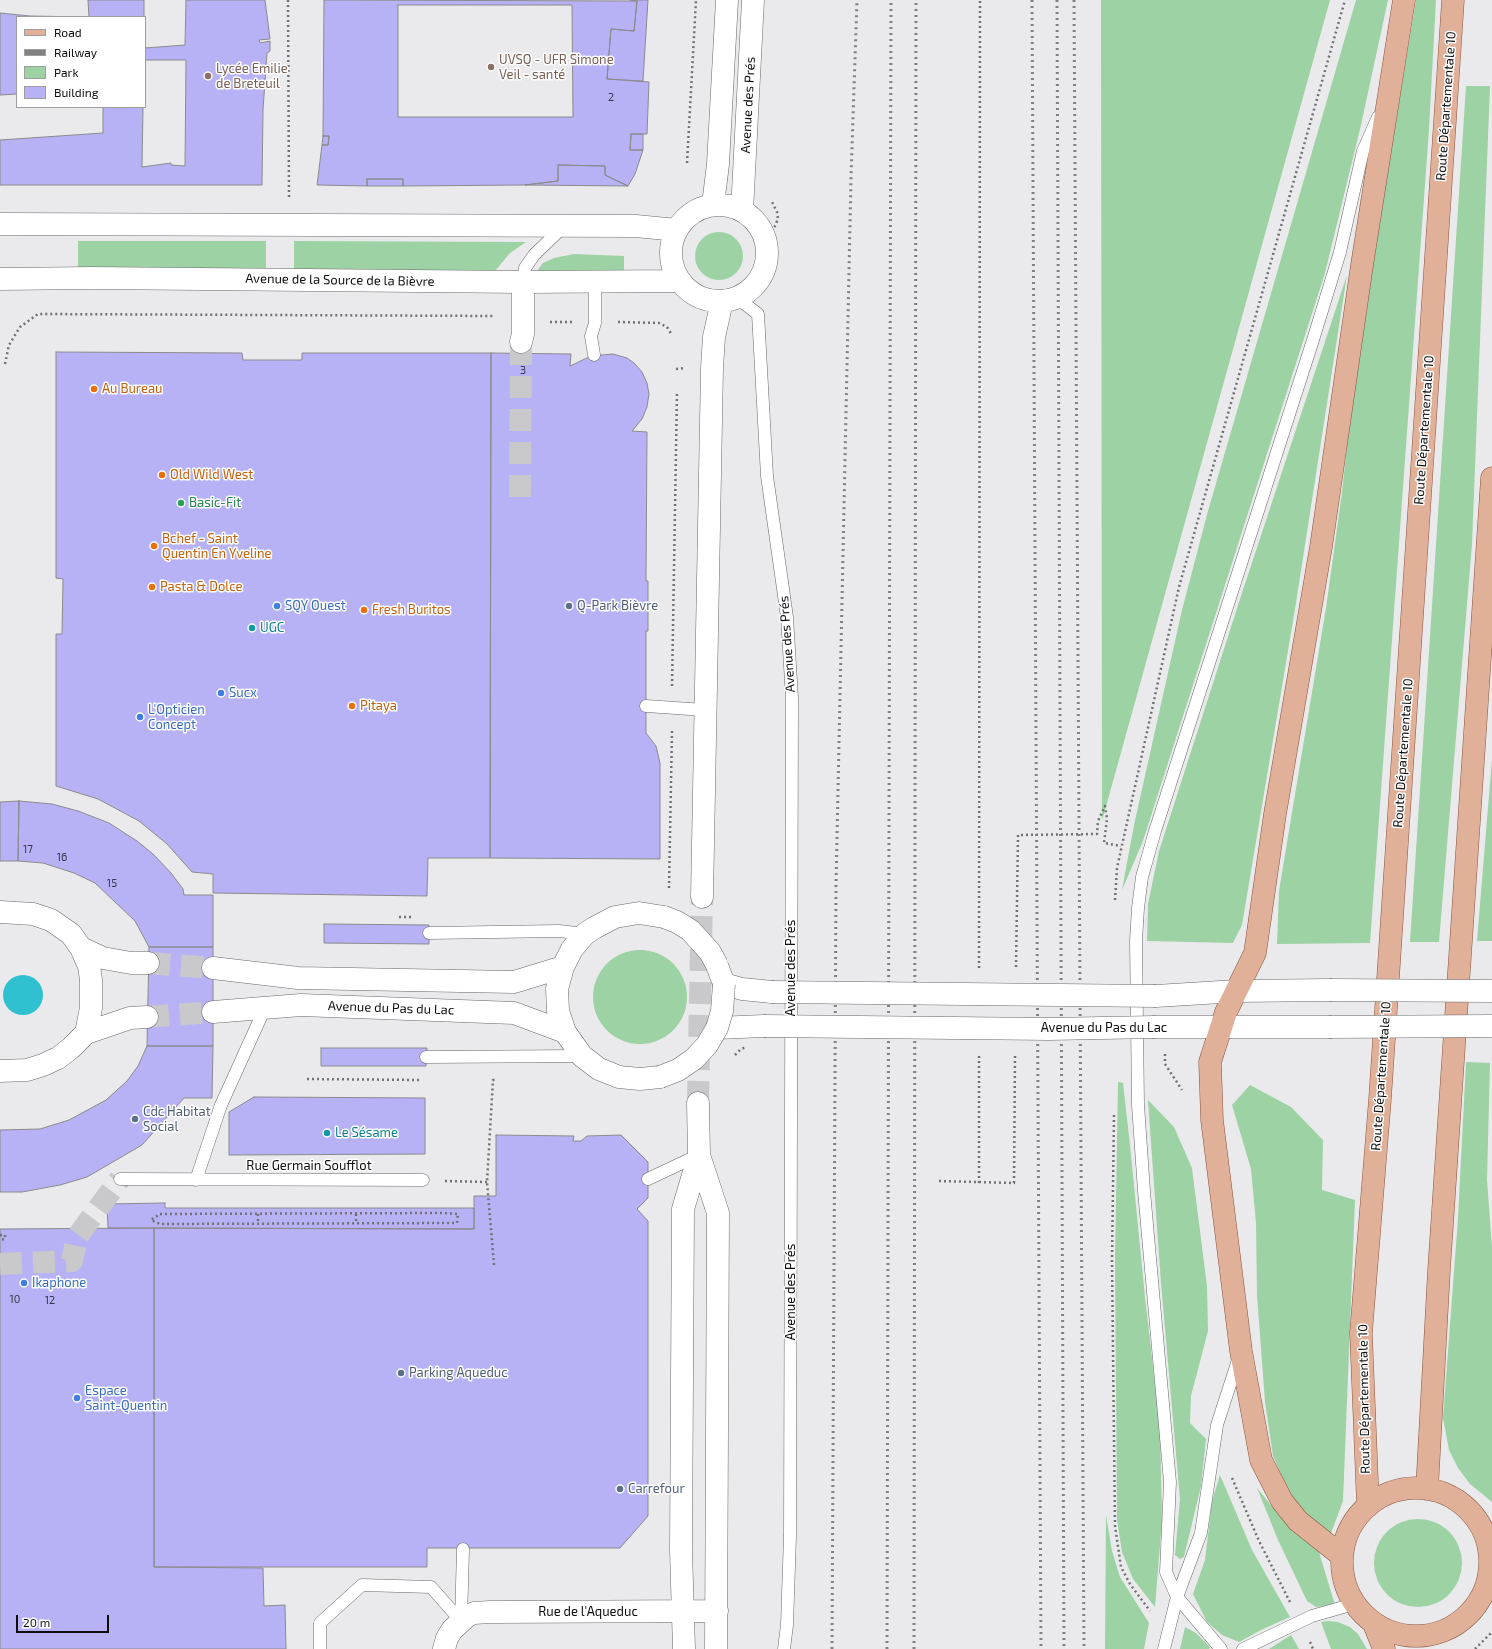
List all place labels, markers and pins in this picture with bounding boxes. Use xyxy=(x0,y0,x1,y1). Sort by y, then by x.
place label: UVSQ - UFR Simone Veil - santé xyxy=(499,52,614,83)
place label: Lycée Emilie de Breteuil xyxy=(216,61,288,92)
marker: UVSQ - UFR Simone Veil - santé xyxy=(486,62,496,72)
marker: Lycée Emilie de Breteuil xyxy=(203,71,213,81)
place label: Au Bureau xyxy=(102,381,162,397)
marker: Au Bureau xyxy=(89,384,99,394)
place label: Old Wild West xyxy=(170,467,253,483)
marker: Old Wild West xyxy=(157,470,167,480)
place label: Basic-Fit xyxy=(189,495,241,511)
marker: Basic-Fit xyxy=(176,498,186,508)
place label: Bchef - Saint Quentin En Yveline xyxy=(162,531,272,562)
marker: Bchef - Saint Quentin En Yveline xyxy=(149,541,159,551)
place label: Pasta & Dolce xyxy=(160,579,242,595)
marker: Pasta & Dolce xyxy=(147,582,157,592)
place label: SQY Ouest xyxy=(285,598,346,614)
place label: Q-Park Bièvre xyxy=(577,598,658,614)
marker: SQY Ouest xyxy=(272,601,282,611)
marker: Q-Park Bièvre xyxy=(564,601,574,611)
place label: Fresh Buritos xyxy=(372,602,451,618)
marker: Fresh Buritos xyxy=(359,605,369,615)
place label: UGC xyxy=(260,620,284,636)
marker: UGC xyxy=(247,623,257,633)
place label: Sucx xyxy=(229,685,257,701)
marker: Sucx xyxy=(216,688,226,698)
place label: Pitaya xyxy=(360,698,397,714)
marker: Pitaya xyxy=(347,701,357,711)
place label: L'Opticien Concept xyxy=(148,702,205,733)
marker: L'Opticien Concept xyxy=(135,712,145,722)
place label: Cdc Habitat Social xyxy=(143,1104,211,1135)
marker: Cdc Habitat Social xyxy=(130,1114,140,1124)
place label: Le Sésame xyxy=(335,1125,398,1141)
marker: Le Sésame xyxy=(322,1128,332,1138)
place label: Ikaphone xyxy=(32,1275,86,1291)
marker: Ikaphone xyxy=(19,1278,29,1288)
place label: Parking Aqueduc xyxy=(409,1365,508,1381)
marker: Parking Aqueduc xyxy=(396,1368,406,1378)
place label: Espace Saint-Quentin xyxy=(85,1383,167,1414)
marker: Espace Saint-Quentin xyxy=(72,1393,82,1403)
place label: Carrefour xyxy=(628,1481,685,1497)
marker: Carrefour xyxy=(615,1484,625,1494)

